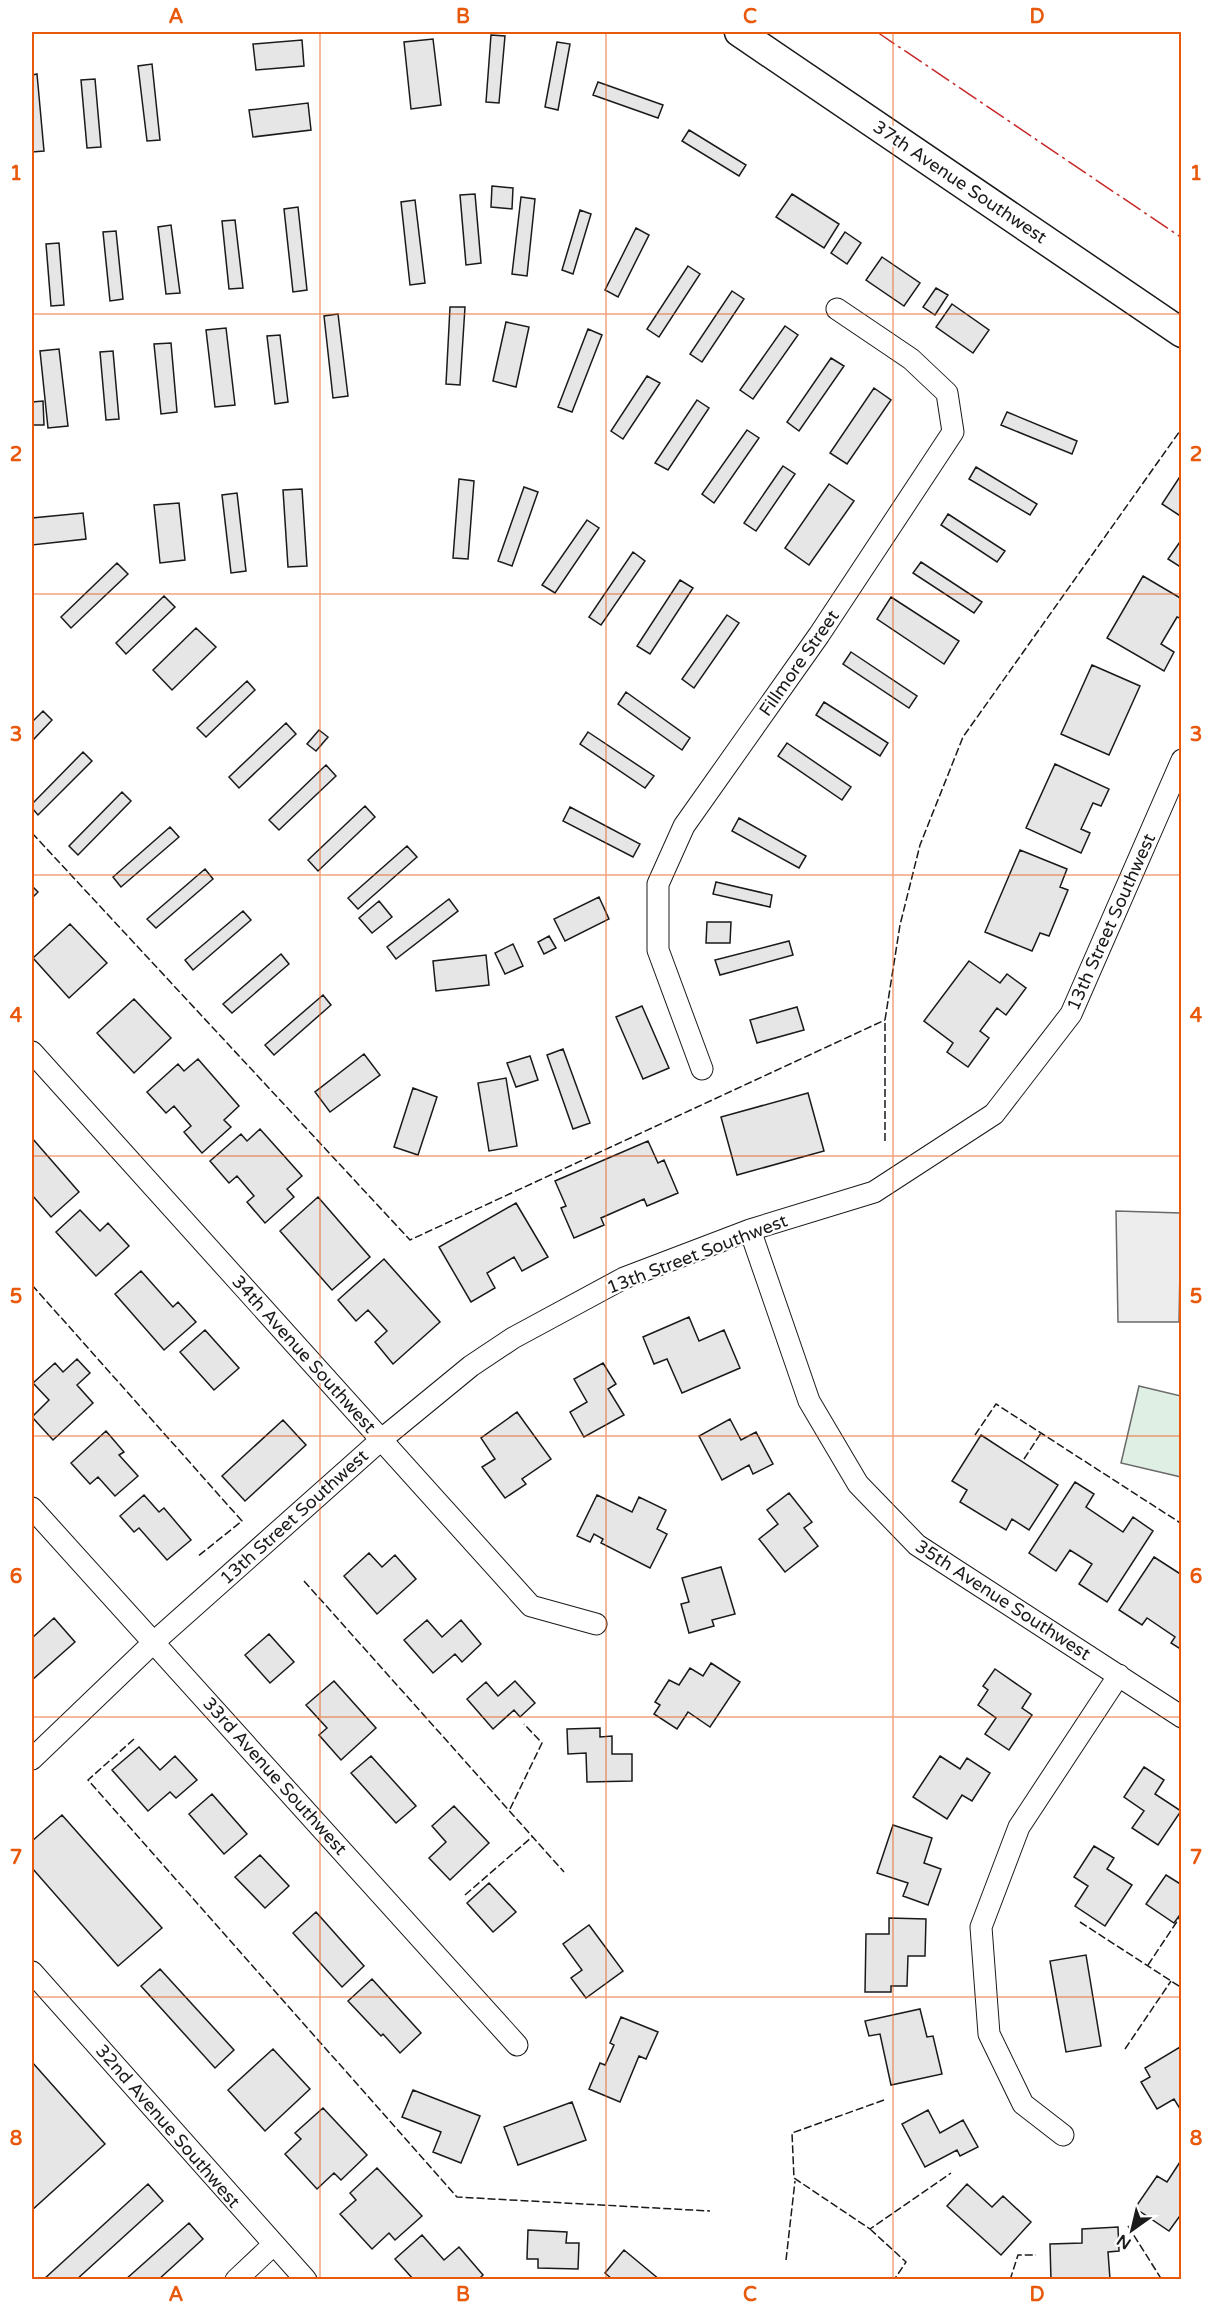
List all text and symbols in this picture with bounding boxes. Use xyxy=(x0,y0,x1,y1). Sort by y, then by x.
text: A xyxy=(169,5,184,29)
text: B xyxy=(456,5,470,29)
text: C xyxy=(743,5,757,29)
text: D xyxy=(1029,5,1045,29)
street label: 37th Avenue Southwest xyxy=(869,116,1051,248)
text: 1 xyxy=(10,162,22,186)
text: 1 xyxy=(1190,162,1202,186)
text: 2 xyxy=(10,443,22,467)
text: 2 xyxy=(1190,443,1202,467)
street label: Fillmore Street xyxy=(754,606,844,720)
text: 3 xyxy=(10,723,22,747)
text: 3 xyxy=(1190,723,1202,747)
street label: 13th Street Southwest xyxy=(1062,830,1160,1014)
text: 4 xyxy=(10,1004,23,1028)
text: 4 xyxy=(1190,1004,1203,1028)
street label: 13th Street Southwest xyxy=(604,1209,791,1299)
street label: 34th Avenue Southwest xyxy=(227,1271,381,1437)
text: 5 xyxy=(10,1285,22,1309)
text: 5 xyxy=(1190,1285,1202,1309)
street label: 13th Street Southwest xyxy=(215,1445,373,1589)
street label: 35th Avenue Southwest xyxy=(911,1535,1095,1665)
text: 6 xyxy=(10,1565,22,1589)
text: 6 xyxy=(1190,1565,1202,1589)
street label: 33rd Avenue Southwest xyxy=(198,1693,352,1860)
text: 7 xyxy=(10,1846,22,1870)
text: 7 xyxy=(1190,1846,1202,1870)
street label: 32nd Avenue Southwest xyxy=(91,2040,245,2212)
text: 8 xyxy=(10,2127,22,2151)
text: 8 xyxy=(1190,2127,1202,2151)
north arrow xyxy=(1102,2200,1162,2260)
text: N xyxy=(1113,2230,1135,2253)
text: A xyxy=(169,2283,184,2307)
text: B xyxy=(456,2283,470,2307)
text: C xyxy=(743,2283,757,2307)
text: D xyxy=(1029,2283,1045,2307)

